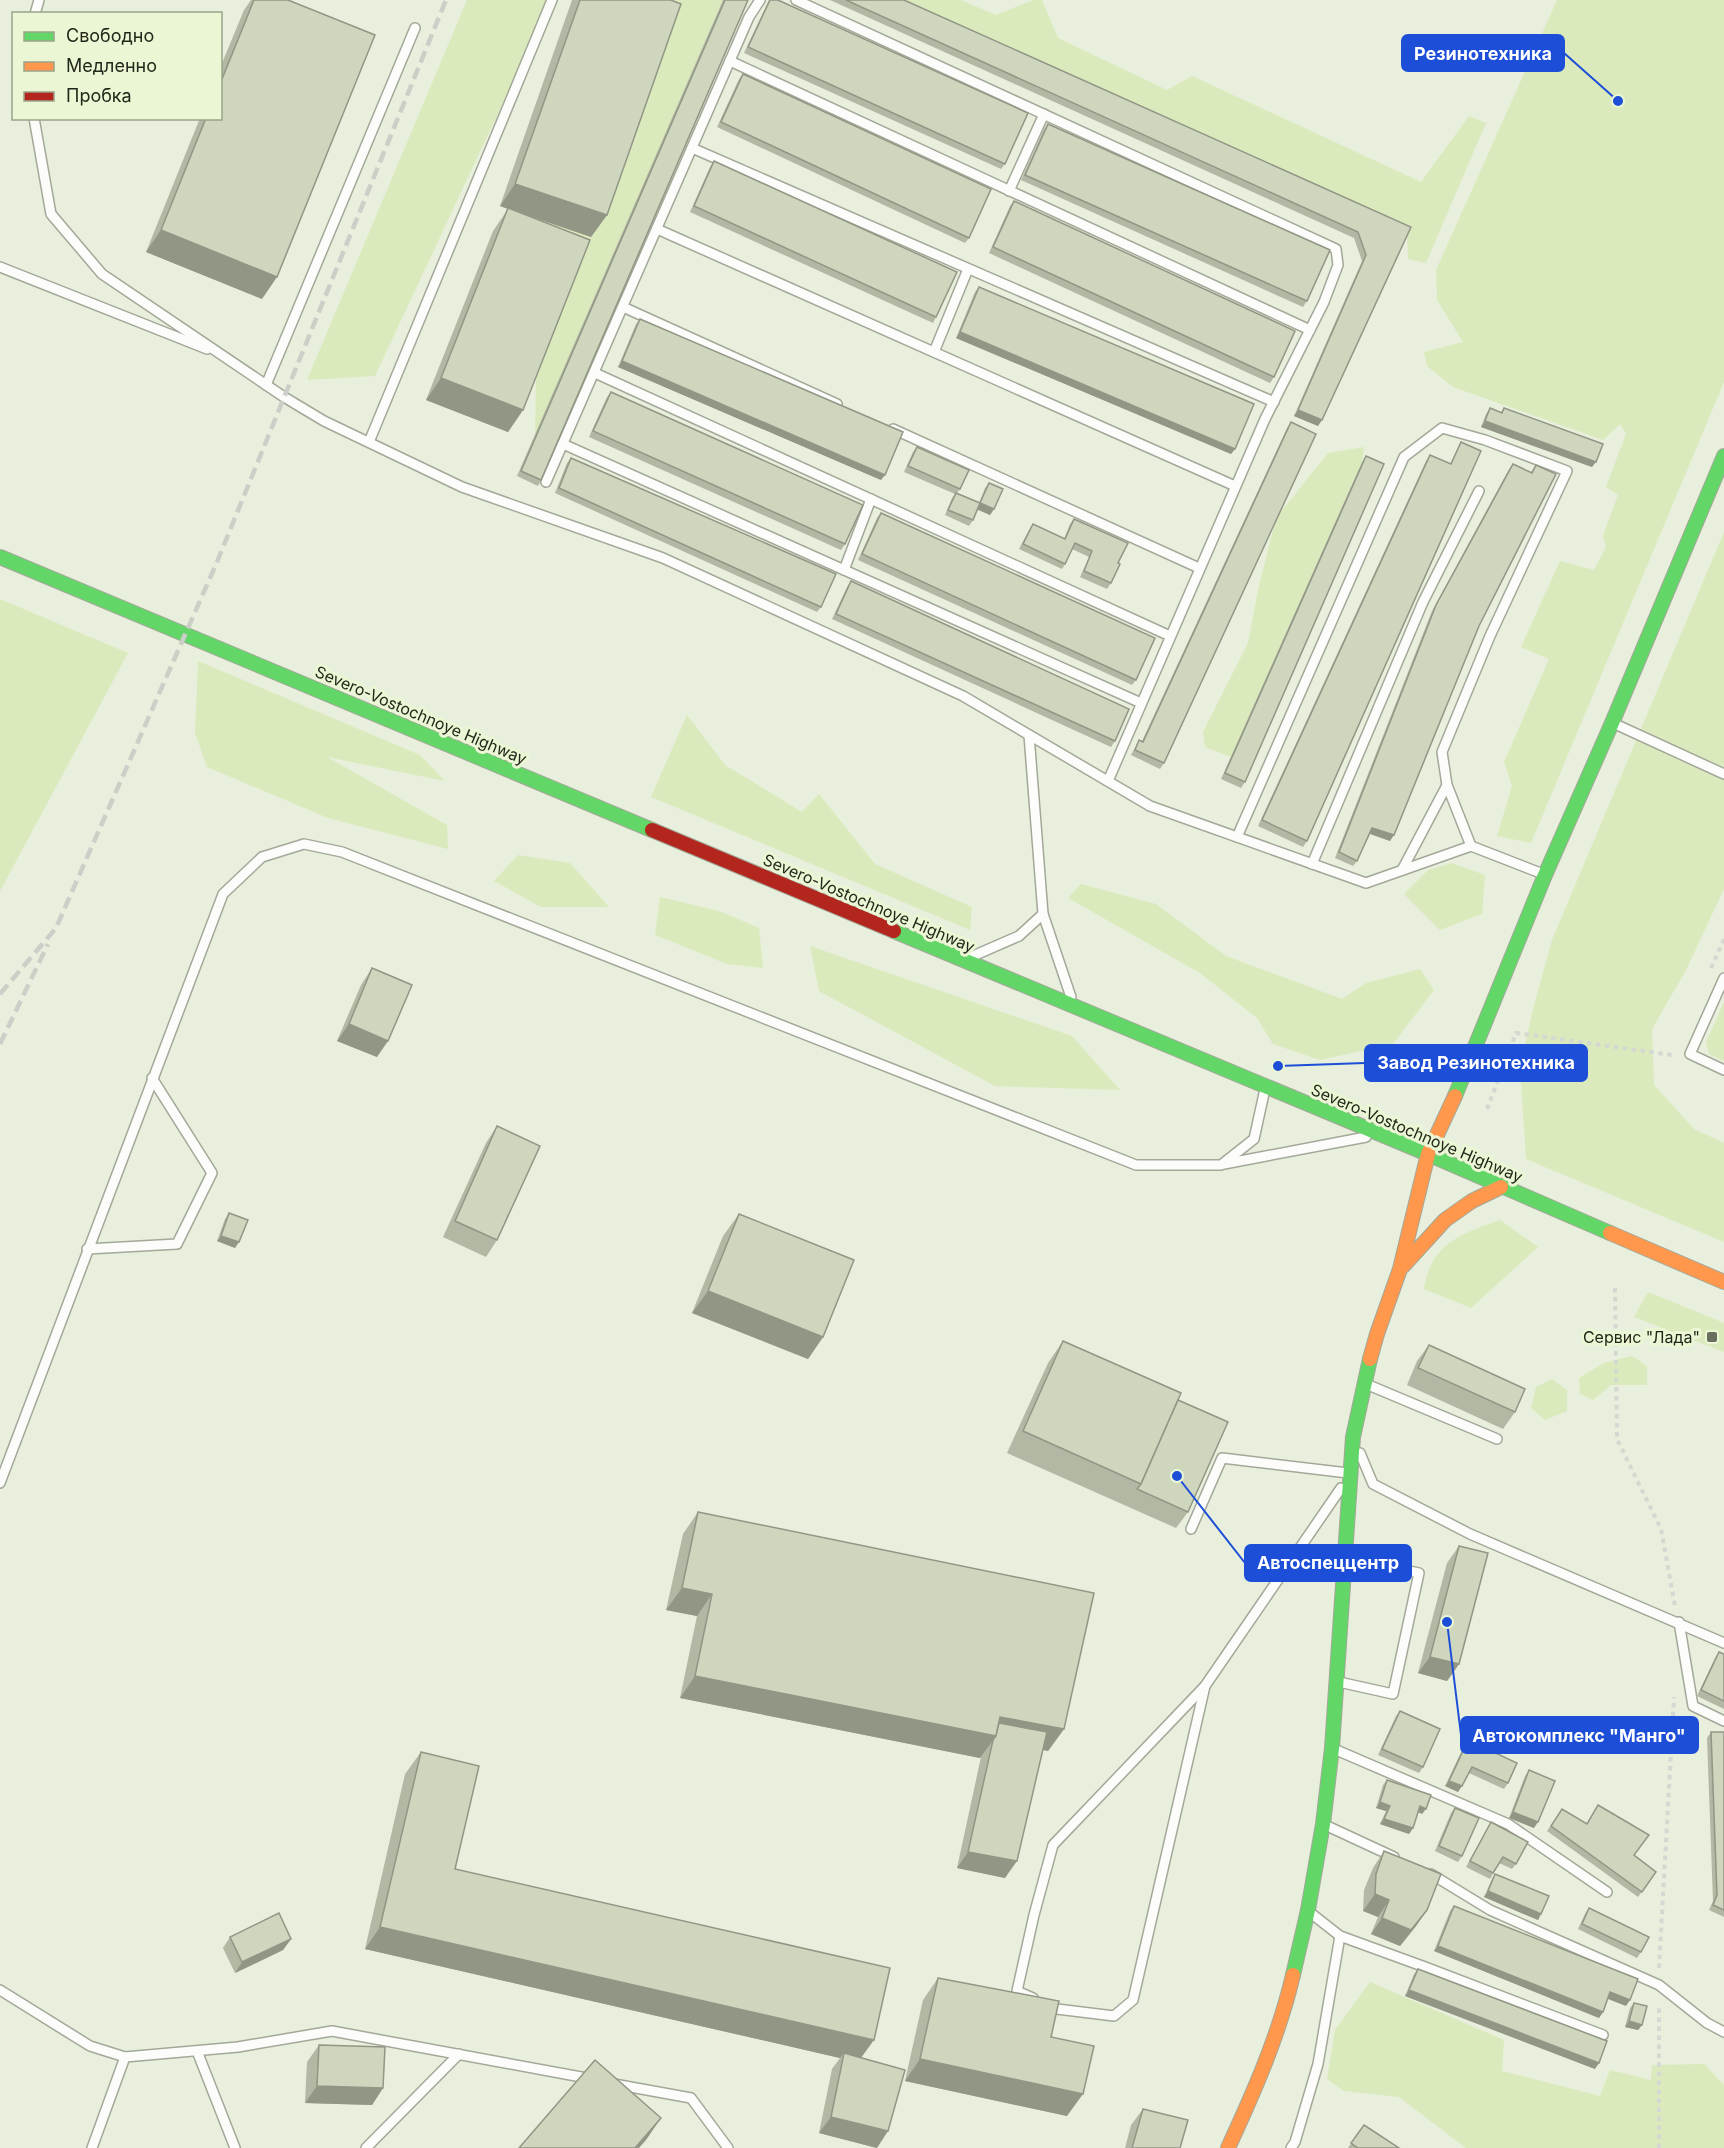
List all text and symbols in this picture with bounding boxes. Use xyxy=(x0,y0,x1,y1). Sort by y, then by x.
legend xyxy=(12,12,222,120)
text: Свободно xyxy=(66,25,154,46)
callout: Резинотехника xyxy=(1402,35,1564,71)
text: Резинотехника xyxy=(1414,43,1552,64)
text: Медленно xyxy=(66,55,157,76)
text: Пробка xyxy=(66,85,132,106)
street label: Severo-Vostochnoye Highway xyxy=(312,661,530,769)
street label: Severo-Vostochnoye Highway xyxy=(760,849,978,957)
callout: Завод Резинотехника xyxy=(1365,1045,1587,1081)
text: Завод Резинотехника xyxy=(1377,1052,1575,1073)
street label: Severo-Vostochnoye Highway xyxy=(1308,1079,1526,1187)
place label: Сервис "Лада" xyxy=(1583,1327,1700,1347)
marker: Сервис "Лада" xyxy=(1705,1330,1719,1344)
callout: Автоспеццентр xyxy=(1245,1545,1411,1581)
text: Автоспеццентр xyxy=(1257,1552,1399,1573)
callout: Автокомплекс "Манго" xyxy=(1461,1717,1698,1753)
text: Автокомплекс "Манго" xyxy=(1472,1725,1686,1746)

